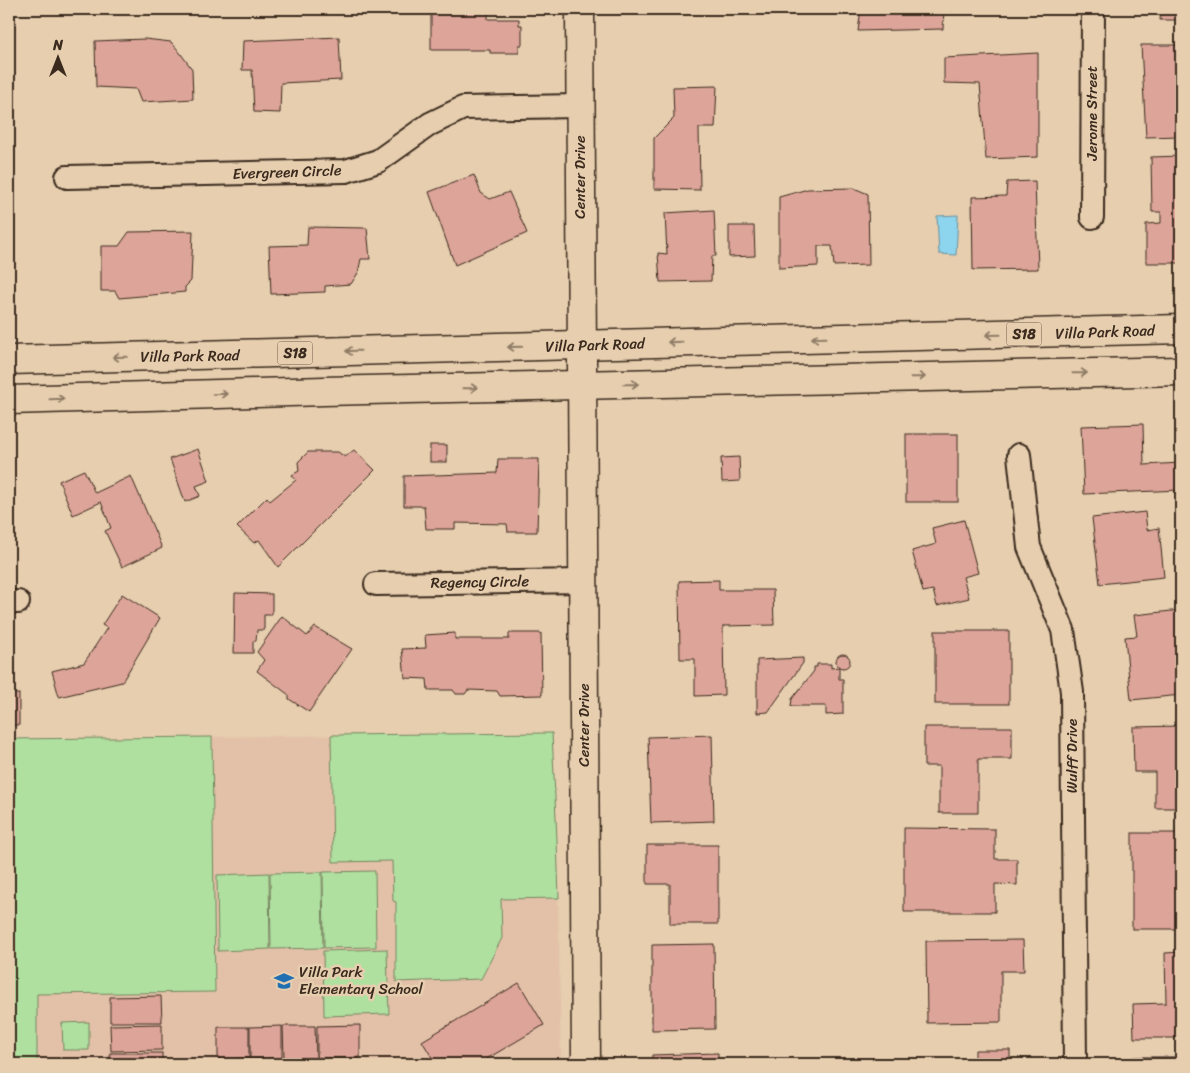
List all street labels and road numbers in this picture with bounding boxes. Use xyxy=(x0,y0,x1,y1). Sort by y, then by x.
street label: Jerome Street xyxy=(1079,65,1105,161)
street label: Center Drive xyxy=(567,135,593,219)
street label: Evergreen Circle xyxy=(232,157,342,187)
street label: Villa Park Road xyxy=(1055,317,1156,347)
road number: S18 xyxy=(1006,322,1042,346)
street label: Villa Park Road xyxy=(545,330,646,360)
street label: Villa Park Road xyxy=(140,342,241,370)
road number: S18 xyxy=(278,342,312,364)
street label: Regency Circle xyxy=(431,568,530,596)
street label: Center Drive xyxy=(571,683,597,767)
street label: Wulff Drive xyxy=(1059,719,1085,793)

